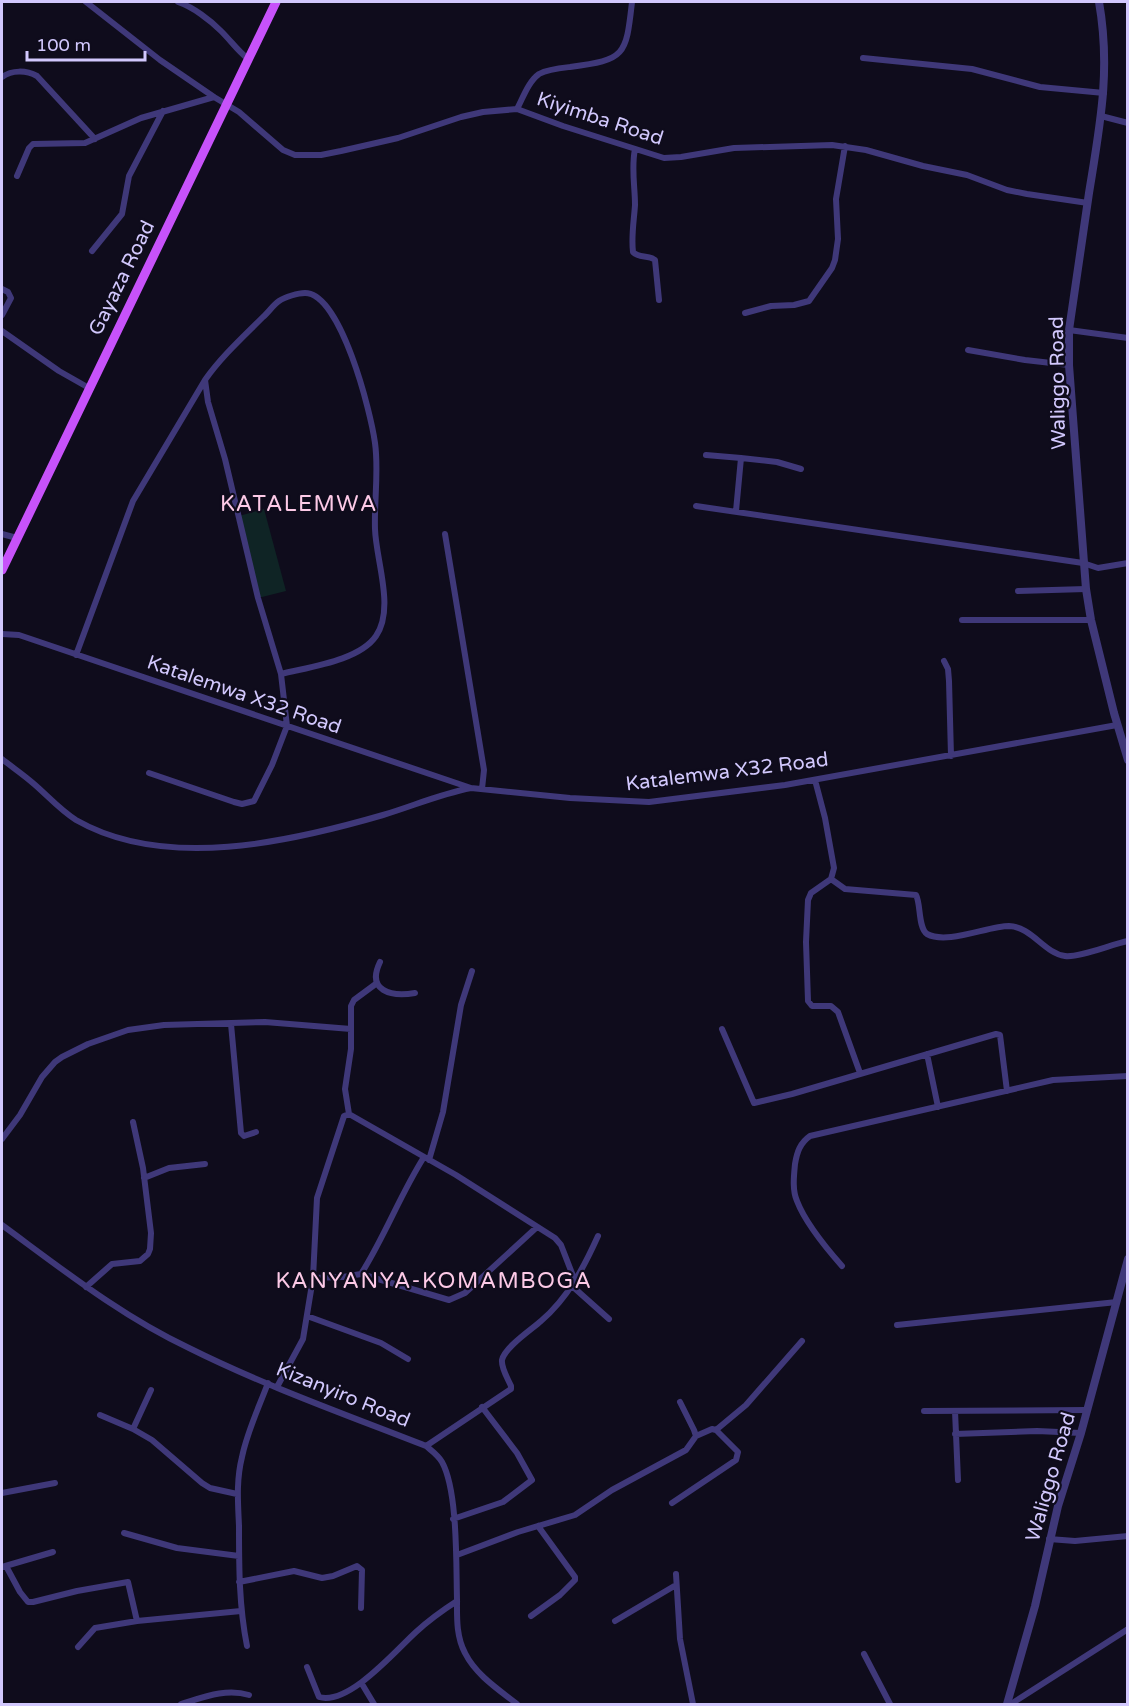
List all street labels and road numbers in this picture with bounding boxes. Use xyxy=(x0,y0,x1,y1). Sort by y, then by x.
street label: Kiyimba Road xyxy=(534,87,666,151)
street label: Gayaza Road xyxy=(84,217,160,339)
street label: Waliggo Road xyxy=(1045,316,1071,450)
street label: Katalemwa X32 Road xyxy=(144,650,344,740)
street label: Katalemwa X32 Road xyxy=(624,748,830,796)
street label: Kizanyiro Road xyxy=(273,1357,413,1433)
street label: Waliggo Road xyxy=(1021,1410,1081,1544)

